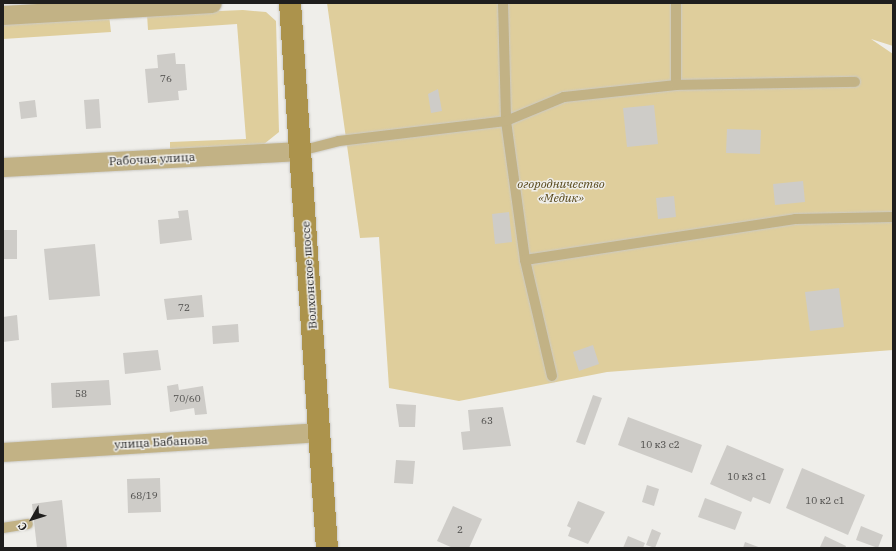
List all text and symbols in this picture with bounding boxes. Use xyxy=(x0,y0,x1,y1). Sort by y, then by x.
house number: 76 xyxy=(160,73,172,85)
street label: Рабочая улица xyxy=(108,150,196,168)
park label: огородничество «Медик» xyxy=(517,177,605,205)
street label: Волхонское шоссе xyxy=(298,220,320,330)
house number: 72 xyxy=(178,302,190,314)
house number: 58 xyxy=(75,388,87,400)
house number: 70/60 xyxy=(173,393,201,405)
house number: 63 xyxy=(481,415,493,427)
street label: улица Бабанова xyxy=(114,432,208,452)
house number: 10 к3 с2 xyxy=(640,439,680,451)
house number: 10 к3 с1 xyxy=(727,471,767,483)
house number: 68/19 xyxy=(130,490,158,502)
house number: 10 к2 с1 xyxy=(805,495,845,507)
north arrow xyxy=(12,499,52,539)
text: С xyxy=(15,519,30,534)
house number: 2 xyxy=(457,524,463,536)

